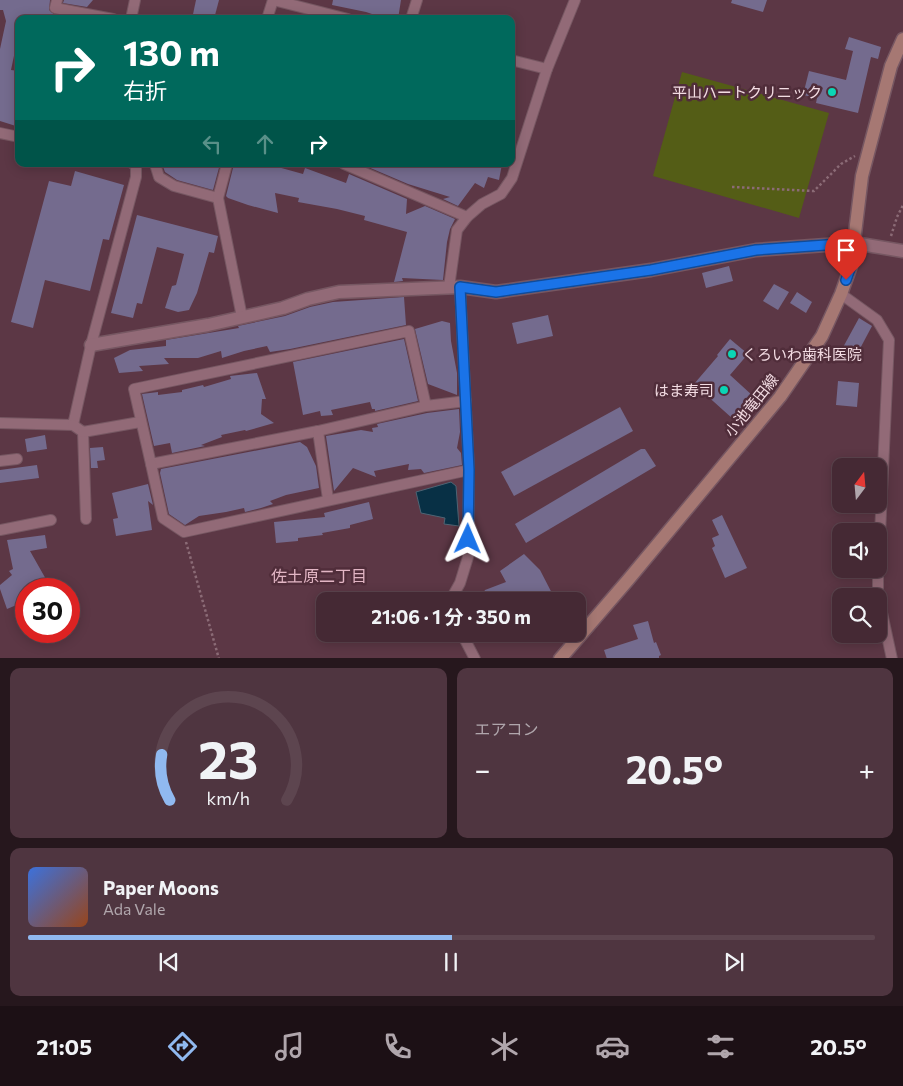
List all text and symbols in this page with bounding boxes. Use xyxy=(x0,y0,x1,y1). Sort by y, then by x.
text: 130 m xyxy=(123,30,220,73)
icon: right xyxy=(40,35,105,100)
text: 右折 xyxy=(123,77,167,104)
place label: 平山ハートクリニック xyxy=(672,83,822,101)
marker: 平山ハートクリニック xyxy=(826,86,838,98)
icon: left xyxy=(198,130,226,158)
icon: ahead xyxy=(251,130,279,158)
icon: right xyxy=(304,130,332,158)
pin xyxy=(825,229,867,280)
icon: arrive xyxy=(832,236,860,264)
place label: くろいわ歯科医院 xyxy=(742,345,862,363)
marker: くろいわ歯科医院 xyxy=(726,348,738,360)
street label: 小池竜田線 xyxy=(720,370,782,440)
place label: はま寿司 xyxy=(654,381,714,399)
marker: はま寿司 xyxy=(718,384,730,396)
north arrow xyxy=(832,458,888,512)
map controls xyxy=(832,458,887,643)
position arrow xyxy=(441,512,493,564)
button: sound xyxy=(832,523,887,578)
district label: 佐土原二丁目 xyxy=(271,566,367,585)
speed limit sign: 30 xyxy=(15,578,80,643)
button: search xyxy=(832,588,887,643)
text: 21:06 · 1 分 · 350 m xyxy=(371,605,531,628)
text: エアコン xyxy=(475,719,539,738)
text: 23 xyxy=(198,726,258,790)
text: 20.5° xyxy=(626,745,723,792)
text: − xyxy=(475,752,490,786)
text: + xyxy=(859,752,875,786)
text: km/h xyxy=(207,787,250,809)
text: Paper Moons xyxy=(103,876,219,899)
text: Ada Vale xyxy=(103,899,165,918)
icon: previous xyxy=(155,948,183,976)
icon: pause xyxy=(437,948,465,976)
icon: next xyxy=(720,948,748,976)
icon: directions xyxy=(165,1029,200,1064)
icon: music xyxy=(272,1029,307,1064)
icon: phone xyxy=(380,1029,415,1064)
icon: climate xyxy=(487,1029,522,1064)
icon: car xyxy=(595,1029,630,1064)
icon: filters xyxy=(703,1029,738,1064)
text: 21:05 xyxy=(36,1033,92,1060)
text: 20.5° xyxy=(810,1033,867,1060)

